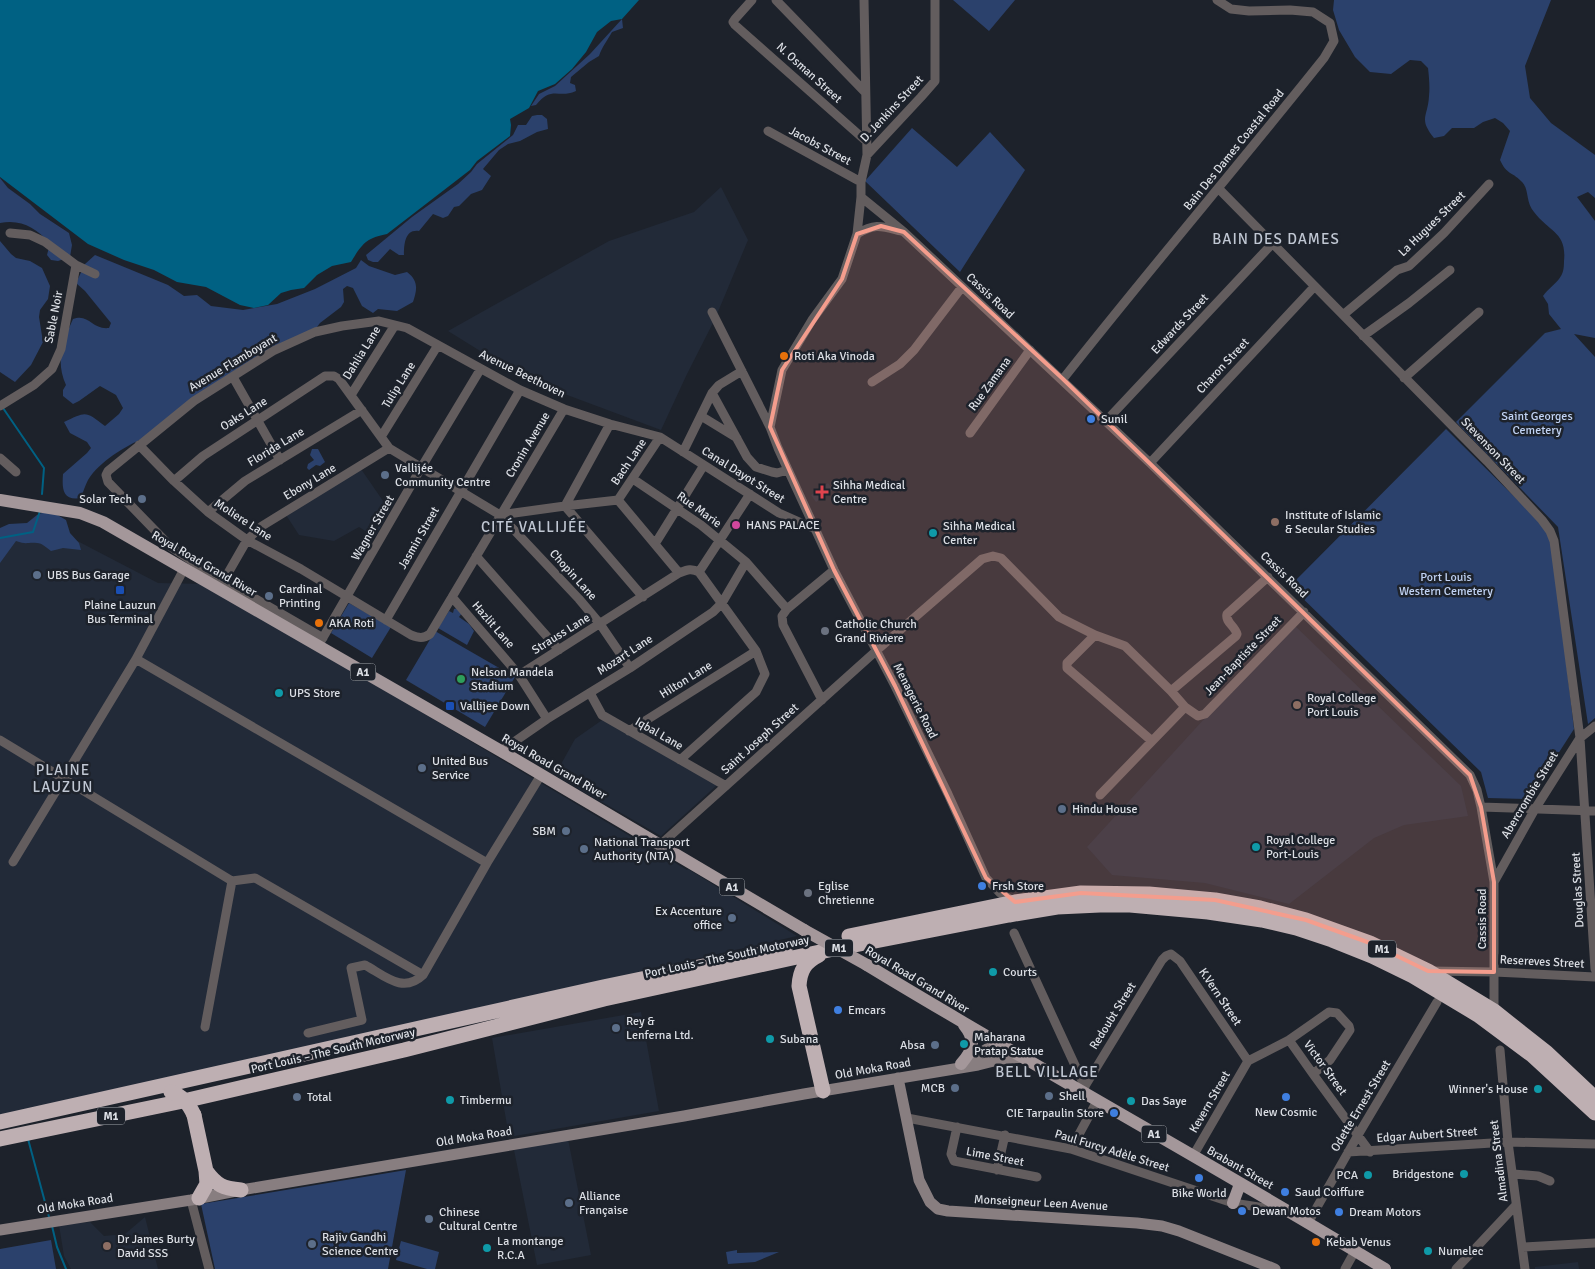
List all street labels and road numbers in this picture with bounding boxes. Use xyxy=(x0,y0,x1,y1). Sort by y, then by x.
street label: N. Osman Street xyxy=(773,40,845,106)
street label: D. Jenkins Street xyxy=(857,72,927,146)
street label: Bain Des Dames Coastal Road xyxy=(1180,86,1288,214)
street label: Jacobs Street xyxy=(786,123,854,169)
street label: La Hugues Street xyxy=(1395,188,1469,260)
street label: Cassis Road xyxy=(963,270,1017,322)
street label: Sable Noir xyxy=(42,289,67,345)
street label: Edwards Street xyxy=(1148,291,1212,357)
street label: Dahlia Lane xyxy=(340,323,384,383)
street label: Avenue Flamboyant xyxy=(186,331,280,395)
street label: Charon Street xyxy=(1193,335,1253,397)
street label: Avenue Beethoven xyxy=(476,347,568,401)
street label: Rue Zamana xyxy=(965,354,1015,414)
street label: Tulip Lane xyxy=(379,359,419,411)
street label: Oaks Lane xyxy=(218,394,270,434)
street label: Cronin Avenue xyxy=(502,409,554,481)
street label: Stevenson Street xyxy=(1458,415,1528,487)
street label: Florida Lane xyxy=(245,424,307,470)
street label: Bach Lane xyxy=(608,436,650,488)
street label: Canal Dayot Street xyxy=(699,443,787,507)
street label: Ebony Lane xyxy=(281,460,339,504)
street label: Rue Marie xyxy=(674,489,724,531)
street label: Wagner Street xyxy=(348,493,398,563)
street label: Moliere Lane xyxy=(211,496,275,544)
street label: Jasmin Street xyxy=(395,504,443,572)
street label: Royal Road Grand River xyxy=(149,528,260,601)
street label: Chopin Lane xyxy=(546,546,600,604)
street label: Cassis Road xyxy=(1257,549,1311,601)
street label: Hazlit Lane xyxy=(468,598,518,652)
street label: Strauss Lane xyxy=(529,610,593,658)
street label: Jean-Baptiste Street xyxy=(1201,613,1285,699)
street label: Mozart Lane xyxy=(594,631,656,679)
street label: Hilton Lane xyxy=(657,658,715,702)
street label: Menagerie Road xyxy=(890,661,940,741)
road number: A1 xyxy=(350,664,376,680)
street label: Saint Joseph Street xyxy=(718,700,802,778)
street label: Iqbal Lane xyxy=(632,714,686,754)
street label: Royal Road Grand River xyxy=(499,731,610,804)
street label: Abercrombie Street xyxy=(1498,749,1562,841)
street label: Douglas Street xyxy=(1569,852,1587,928)
road number: A1 xyxy=(720,879,744,896)
street label: Cassis Road xyxy=(1475,889,1490,949)
street label: Port Louis – The South Motorway xyxy=(643,932,811,982)
road number: M1 xyxy=(825,940,853,956)
road number: M1 xyxy=(1368,941,1396,958)
street label: Royal Road Grand River xyxy=(862,943,972,1017)
street label: Resereves Street xyxy=(1499,952,1585,972)
street label: K.Vern Street xyxy=(1195,965,1245,1029)
street label: Redoubt Street xyxy=(1086,980,1140,1052)
street label: Port Louis – The South Motorway xyxy=(249,1025,417,1077)
street label: Victor Street xyxy=(1300,1038,1350,1098)
street label: Old Moka Road xyxy=(834,1055,912,1083)
street label: Odette Ernest Street xyxy=(1328,1057,1394,1155)
street label: Kevern Street xyxy=(1186,1068,1234,1136)
road number: M1 xyxy=(97,1108,125,1124)
street label: Almadina Street xyxy=(1487,1119,1511,1203)
street label: Old Moka Road xyxy=(435,1124,513,1150)
street label: Edgar Aubert Street xyxy=(1376,1124,1478,1146)
street label: Paul Furcy Adèle Street xyxy=(1053,1126,1171,1176)
road number: A1 xyxy=(1142,1126,1166,1142)
street label: Brabant Street xyxy=(1204,1143,1276,1193)
street label: Lime Street xyxy=(965,1144,1025,1170)
street label: Old Moka Road xyxy=(36,1191,114,1217)
street label: Monseigneur Leen Avenue xyxy=(974,1192,1108,1214)

